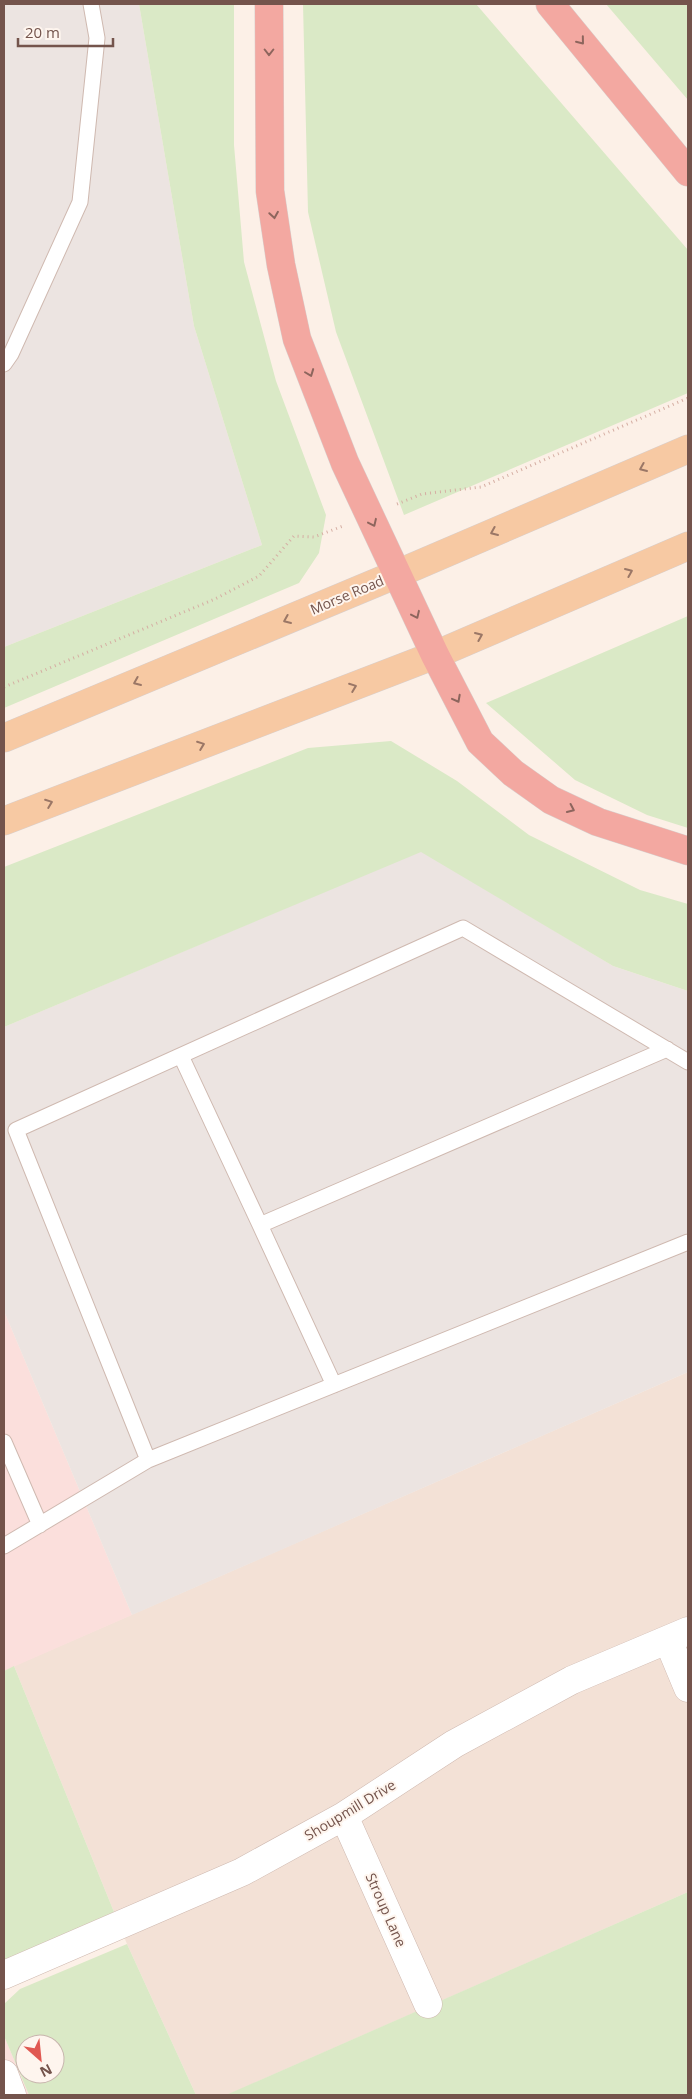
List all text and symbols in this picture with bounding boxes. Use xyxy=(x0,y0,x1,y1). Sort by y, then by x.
scale bar xyxy=(18,15,112,47)
text: 20 m xyxy=(25,22,60,42)
one-way arrow xyxy=(576,36,585,45)
one-way arrow xyxy=(264,49,274,57)
one-way arrow xyxy=(268,210,278,219)
one-way arrow xyxy=(304,368,314,376)
one-way arrow xyxy=(639,462,648,473)
one-way arrow xyxy=(366,517,376,526)
one-way arrow xyxy=(490,526,499,537)
one-way arrow xyxy=(624,567,633,578)
street label: Morse Road xyxy=(307,570,387,619)
one-way arrow xyxy=(409,610,420,619)
one-way arrow xyxy=(283,613,292,624)
one-way arrow xyxy=(474,632,483,643)
one-way arrow xyxy=(133,676,142,687)
one-way arrow xyxy=(348,683,357,693)
one-way arrow xyxy=(451,693,461,702)
one-way arrow xyxy=(196,741,205,751)
one-way arrow xyxy=(44,799,53,809)
one-way arrow xyxy=(565,803,574,813)
street label: Shoupmill Drive xyxy=(301,1775,399,1844)
street label: Stroup Lane xyxy=(362,1870,411,1950)
north arrow xyxy=(15,2034,65,2084)
text: N xyxy=(37,2060,56,2082)

